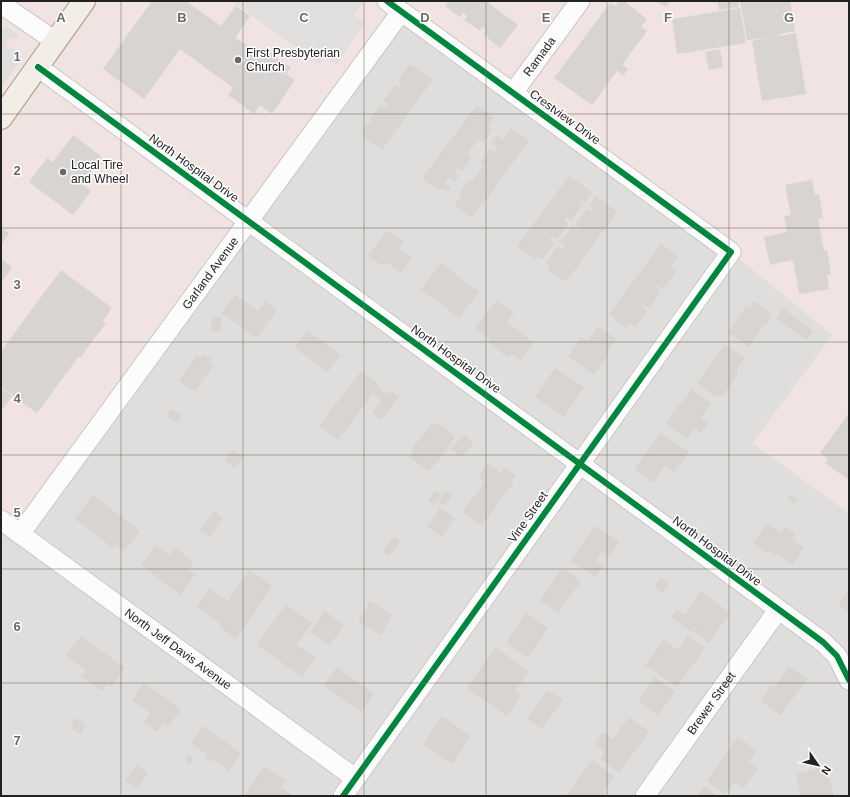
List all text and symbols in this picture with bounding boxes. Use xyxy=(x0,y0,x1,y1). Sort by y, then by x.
text: A xyxy=(56,10,66,25)
text: B xyxy=(177,10,187,25)
text: C xyxy=(299,10,309,25)
text: D xyxy=(420,10,430,25)
text: E xyxy=(542,10,551,25)
text: F xyxy=(664,10,672,25)
text: G xyxy=(784,10,794,25)
street label: Ramada xyxy=(520,34,559,79)
place label: First Presbyterian Church xyxy=(246,46,340,74)
text: 1 xyxy=(13,49,21,64)
marker: First Presbyterian Church xyxy=(233,55,243,65)
street label: Crestview Drive xyxy=(527,87,603,148)
street label: North Hospital Drive xyxy=(146,131,242,205)
place label: Local Tire and Wheel xyxy=(71,158,128,186)
text: 2 xyxy=(13,163,21,178)
marker: Local Tire and Wheel xyxy=(58,167,68,177)
street label: Garland Avenue xyxy=(179,234,242,312)
text: 3 xyxy=(13,277,21,292)
street label: North Hospital Drive xyxy=(408,322,504,396)
text: 4 xyxy=(13,391,21,406)
street label: Vine Street xyxy=(505,488,551,545)
text: 5 xyxy=(13,505,21,520)
street label: North Hospital Drive xyxy=(670,513,764,589)
street label: North Jeff Davis Avenue xyxy=(122,605,234,693)
text: 6 xyxy=(13,619,21,634)
street label: Brewer Street xyxy=(684,669,739,737)
text: 7 xyxy=(13,733,21,748)
north arrow xyxy=(798,745,838,785)
text: N xyxy=(819,764,833,777)

